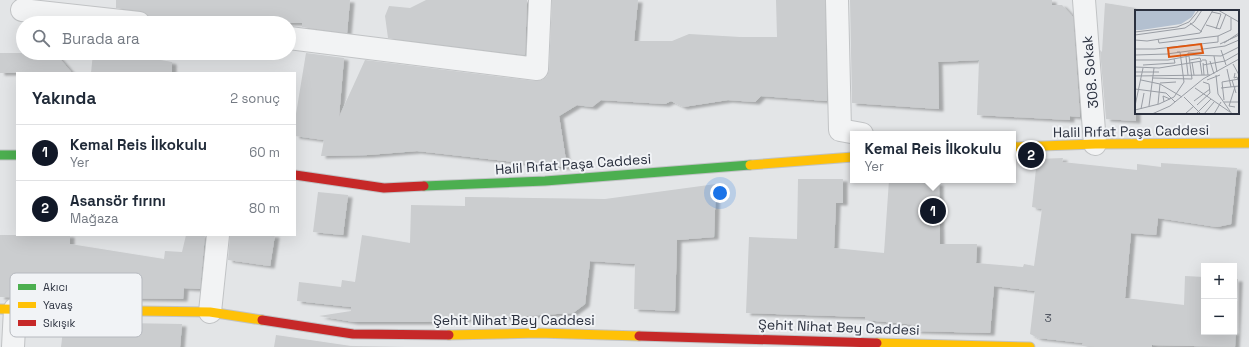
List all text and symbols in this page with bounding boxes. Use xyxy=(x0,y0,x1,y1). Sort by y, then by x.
inset map xyxy=(1135,10,1239,114)
search box xyxy=(16,16,296,60)
icon: search xyxy=(30,27,52,49)
text: Burada ara xyxy=(62,29,140,48)
street label: 308. Sokak xyxy=(1078,34,1102,109)
text: Yakında xyxy=(32,87,96,109)
text: 2 sonuç xyxy=(230,90,280,107)
street label: Halil Rıfat Paşa Caddesi xyxy=(1053,121,1209,141)
popup xyxy=(850,131,1016,183)
text: Kemal Reis İlkokulu xyxy=(70,135,207,154)
text: Kemal Reis İlkokulu xyxy=(865,139,1001,158)
pin: 2 xyxy=(1018,140,1044,170)
text: 1 xyxy=(42,144,48,161)
text: 60 m xyxy=(249,144,280,161)
street label: Halil Rıfat Paşa Caddesi xyxy=(494,150,652,178)
text: Yer xyxy=(70,154,89,171)
text: Yer xyxy=(865,158,884,175)
your location xyxy=(710,183,730,203)
text: Asansör fırını xyxy=(70,191,166,210)
pin: 1 xyxy=(920,196,946,226)
text: 2 xyxy=(41,200,49,217)
text: 80 m xyxy=(249,200,280,217)
text: Mağaza xyxy=(70,210,119,227)
map controls xyxy=(1201,263,1237,335)
button: + xyxy=(1201,263,1237,299)
legend xyxy=(10,273,142,337)
text: Akıcı xyxy=(43,280,68,294)
text: Yavaş xyxy=(43,298,73,312)
button: − xyxy=(1201,299,1237,335)
house number: 3 xyxy=(1044,310,1052,326)
street label: Şehit Nihat Bey Caddesi xyxy=(433,311,595,329)
street label: Şehit Nihat Bey Caddesi xyxy=(758,315,920,339)
text: Sıkışık xyxy=(43,316,76,330)

